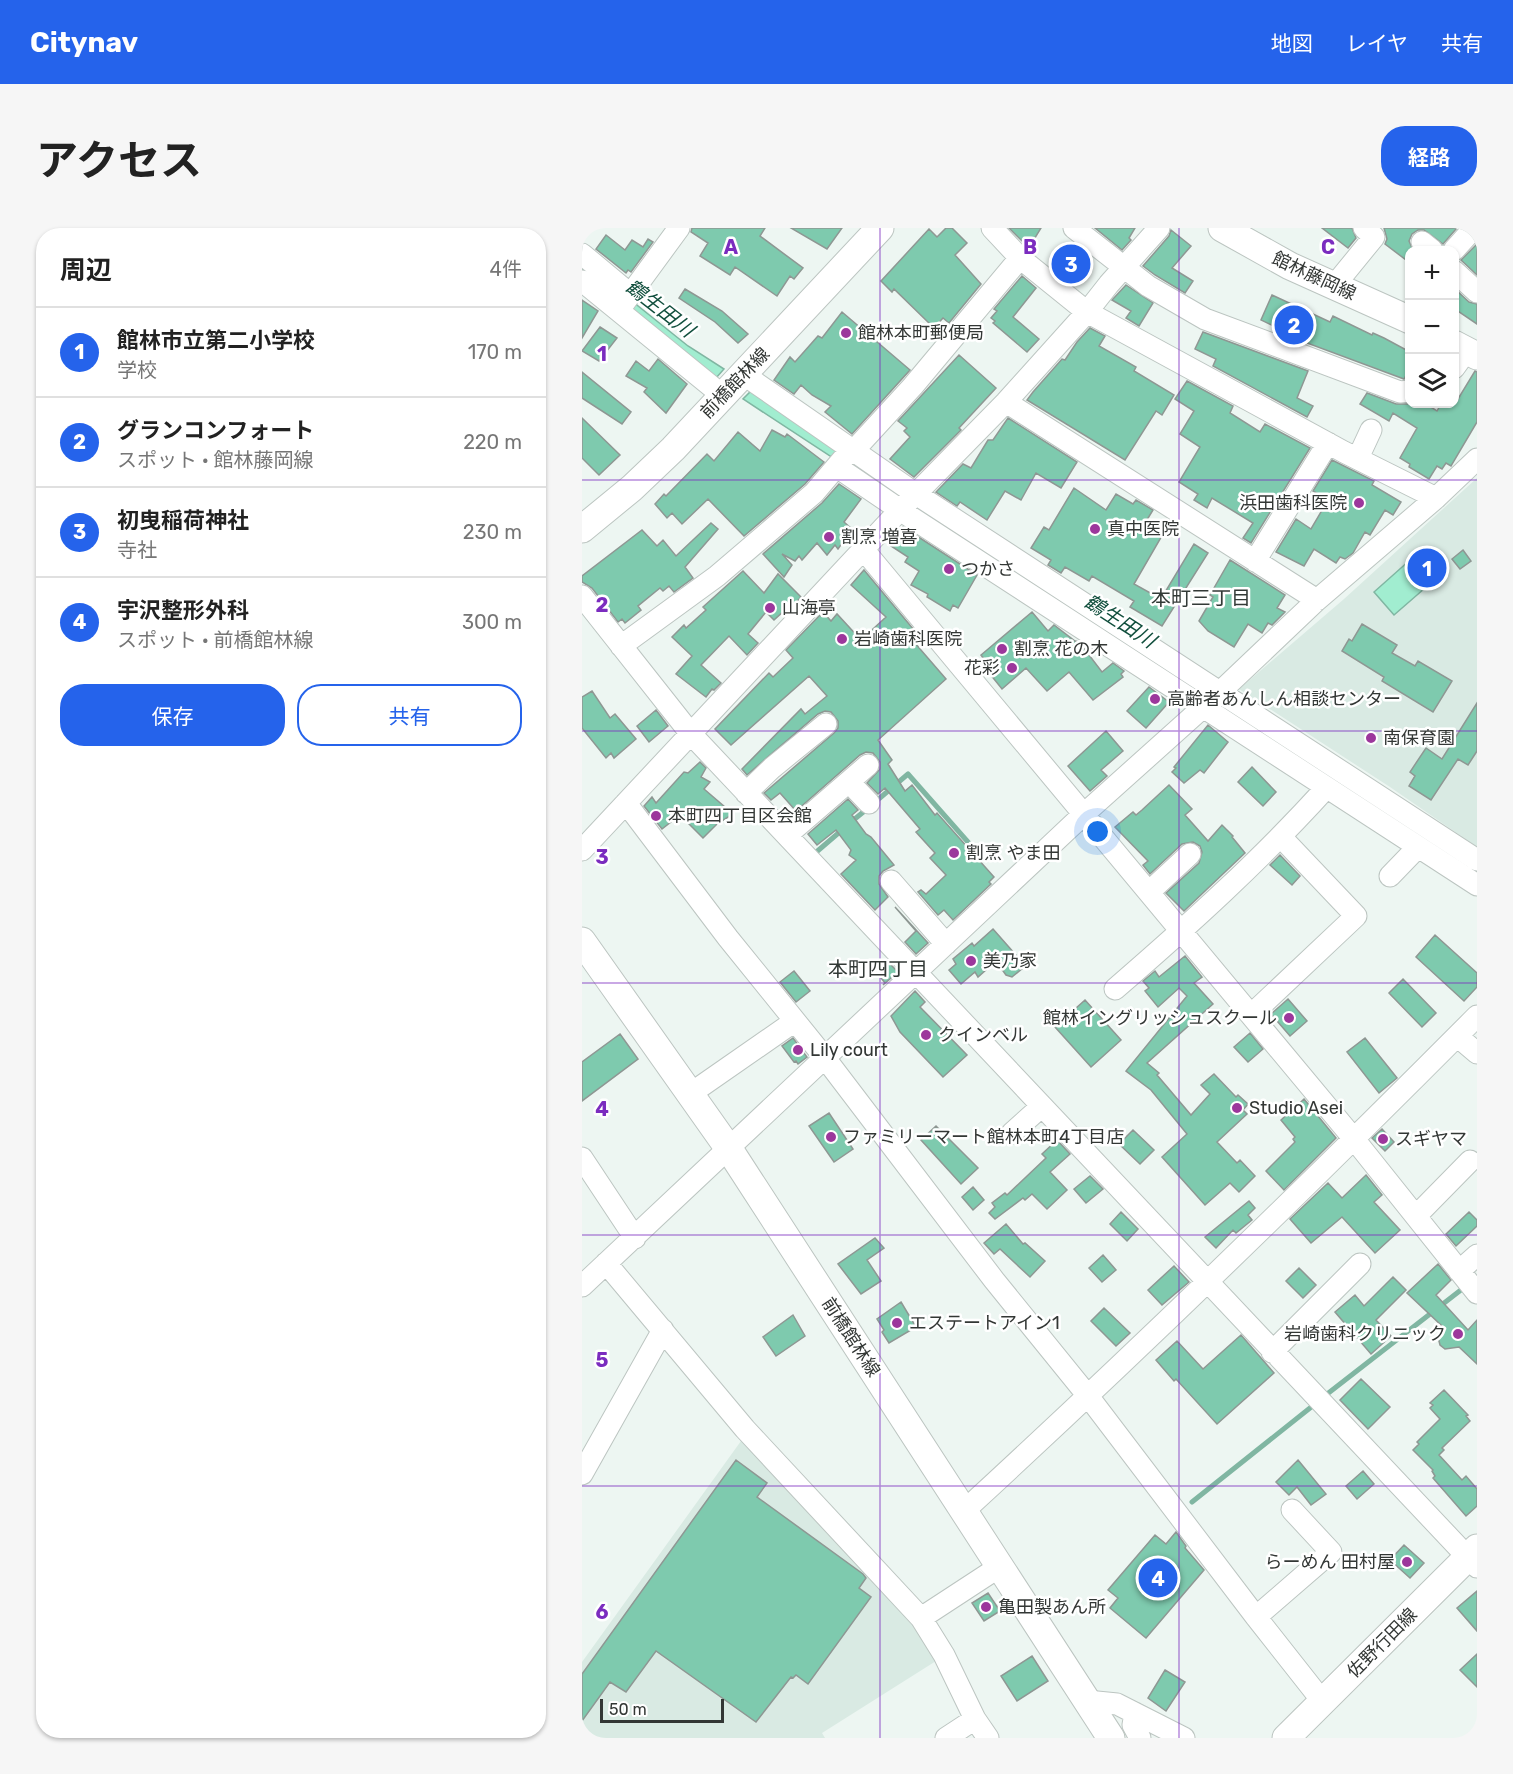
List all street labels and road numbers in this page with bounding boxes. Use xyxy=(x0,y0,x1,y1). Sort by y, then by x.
street label: 館林藤岡線 xyxy=(1269,247,1359,305)
street label: 前橋館林線 xyxy=(696,343,774,423)
street label: 前橋館林線 xyxy=(817,1293,885,1381)
street label: 佐野行田線 xyxy=(1342,1603,1422,1683)

